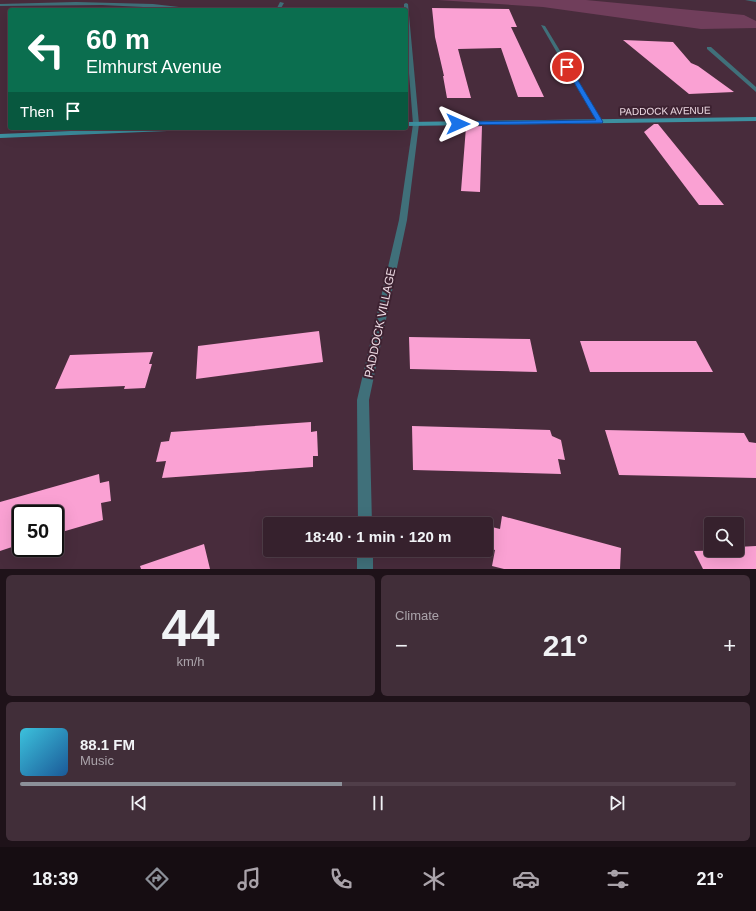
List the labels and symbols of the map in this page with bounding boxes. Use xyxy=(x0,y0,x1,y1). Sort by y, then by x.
pin xyxy=(550,50,584,84)
position arrow xyxy=(437,103,479,145)
street label: PADDOCK AVENUE xyxy=(619,105,711,117)
street label: PADDOCK VILLAGE xyxy=(362,267,398,379)
speed limit sign: 50 xyxy=(12,505,64,557)

